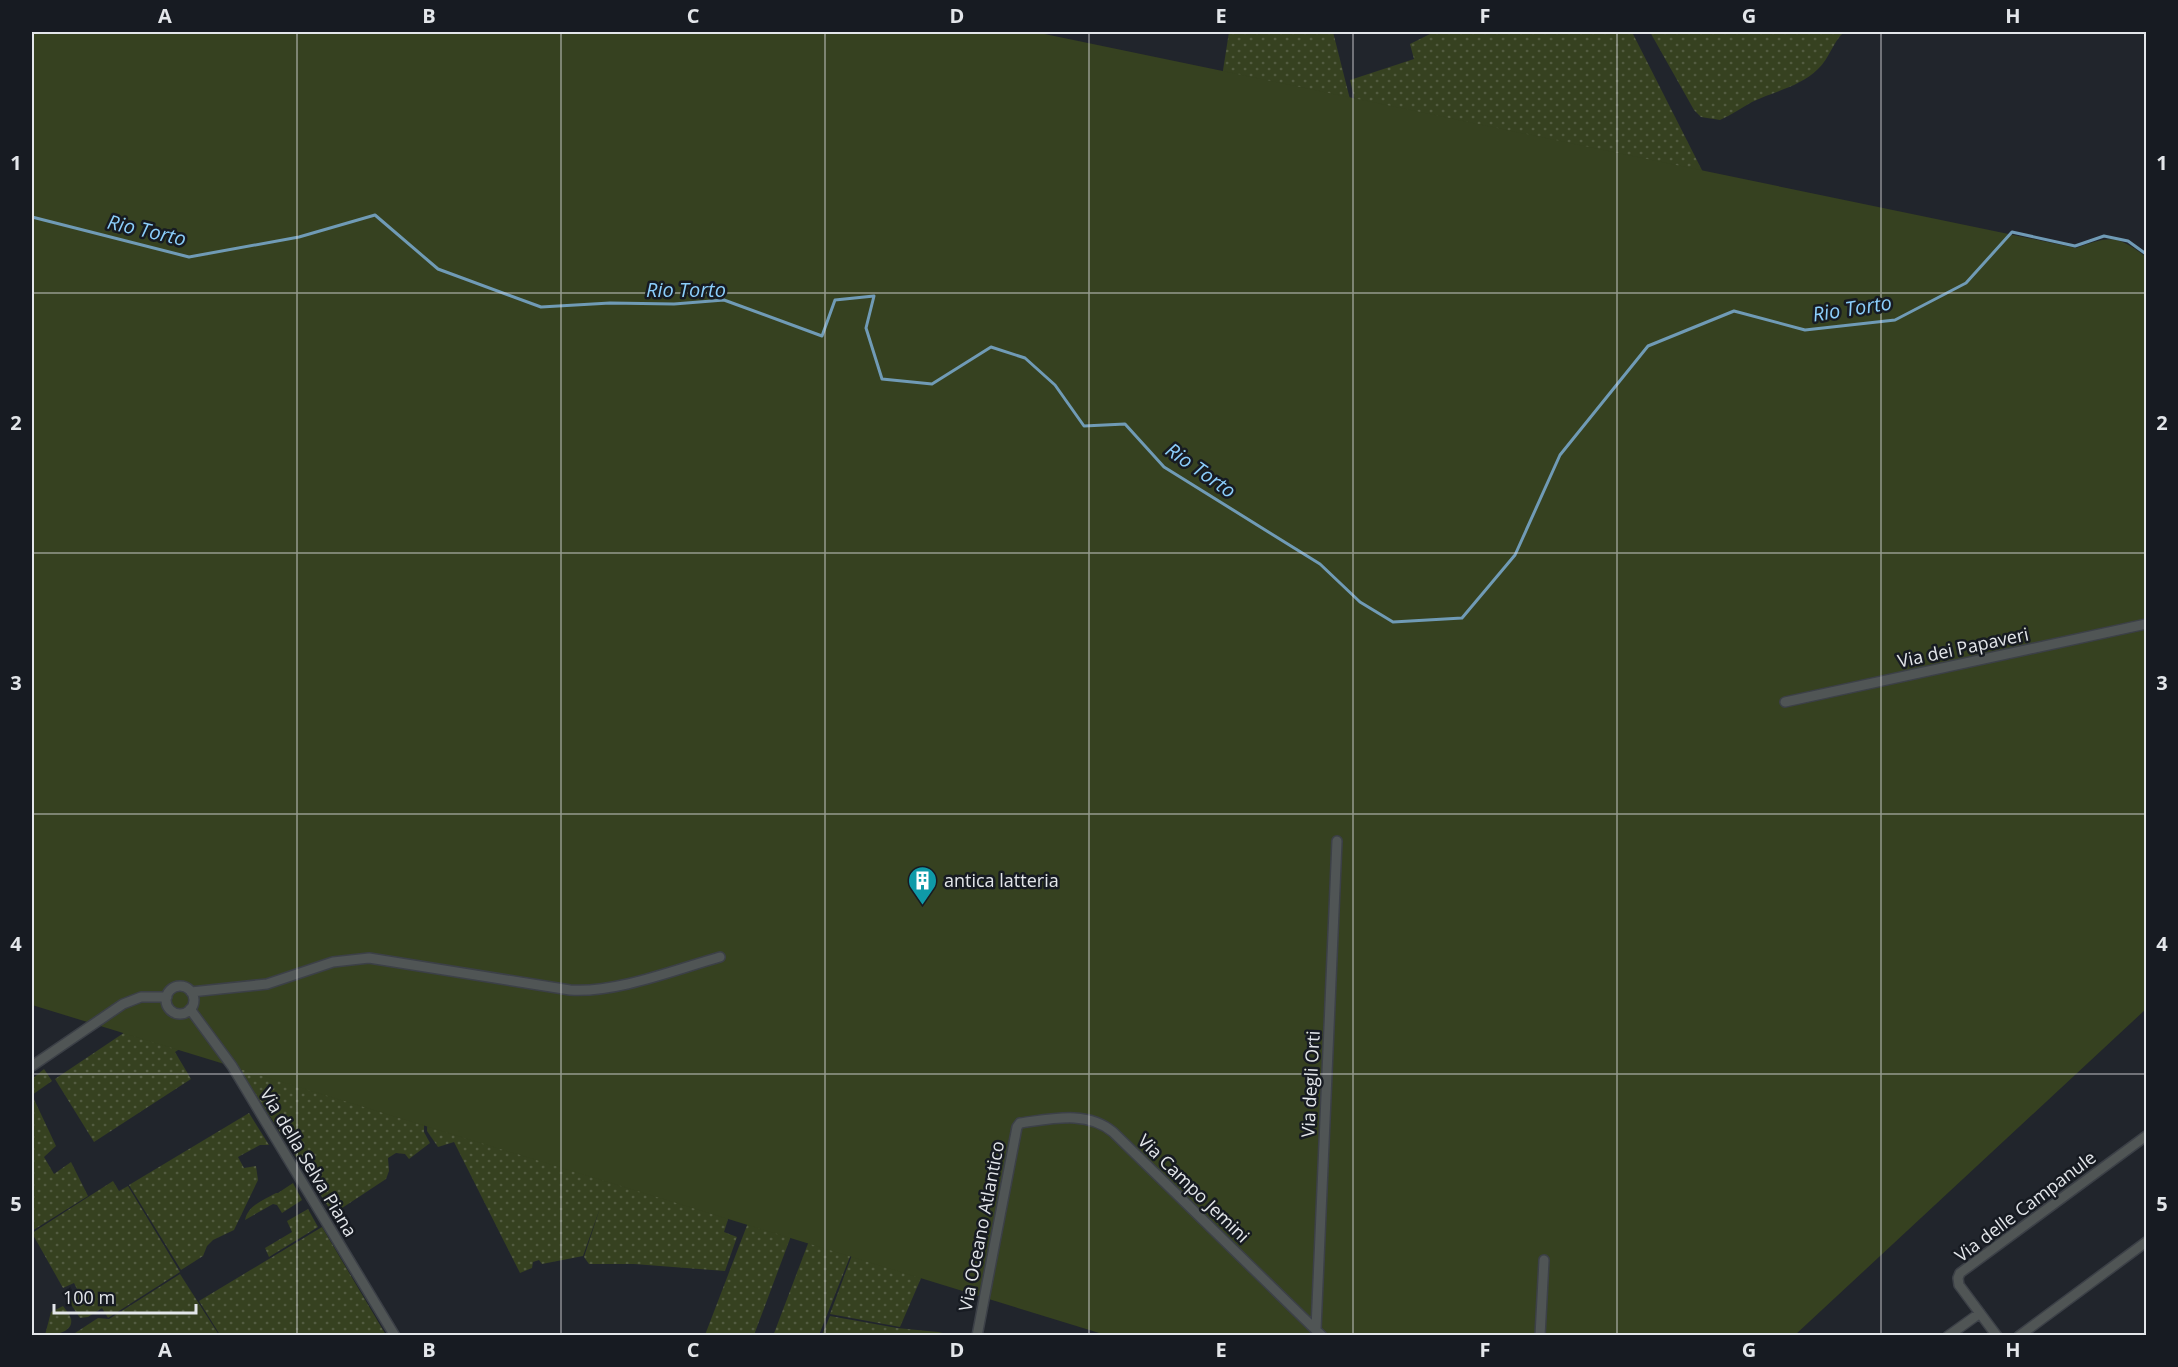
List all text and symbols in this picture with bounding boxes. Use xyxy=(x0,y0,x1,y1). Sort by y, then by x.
text: A xyxy=(158,2,172,29)
text: B xyxy=(422,2,436,29)
text: C xyxy=(687,2,700,29)
text: D xyxy=(950,2,964,29)
text: E xyxy=(1215,2,1227,29)
text: F xyxy=(1480,2,1490,29)
text: G xyxy=(1742,2,1756,29)
text: H xyxy=(2005,2,2021,29)
text: 1 xyxy=(10,149,22,176)
text: 1 xyxy=(2156,149,2168,176)
water label: Rio Torto xyxy=(105,208,189,252)
water label: Rio Torto xyxy=(646,276,726,303)
water label: Rio Torto xyxy=(1810,288,1894,328)
text: 2 xyxy=(10,409,22,436)
text: 2 xyxy=(2156,409,2168,436)
water label: Rio Torto xyxy=(1161,436,1241,504)
street label: Via dei Papaveri xyxy=(1895,621,2031,673)
text: 3 xyxy=(10,669,22,696)
text: 3 xyxy=(2156,669,2168,696)
building icon: antica latteria xyxy=(907,864,939,906)
place label: antica latteria xyxy=(944,868,1059,892)
text: 4 xyxy=(10,930,22,957)
text: 4 xyxy=(2156,930,2168,957)
street label: Via degli Orti xyxy=(1295,1030,1325,1138)
street label: Via della Selva Piana xyxy=(255,1083,363,1241)
street label: Via Campo Jemini xyxy=(1133,1129,1255,1247)
street label: Via Oceano Atlantico xyxy=(953,1139,1009,1313)
street label: Via delle Campanule xyxy=(1950,1145,2100,1267)
text: 5 xyxy=(10,1190,22,1217)
text: 5 xyxy=(2156,1190,2168,1217)
scale bar xyxy=(54,1277,196,1315)
text: 100 m xyxy=(63,1285,115,1309)
text: A xyxy=(158,1336,172,1363)
text: B xyxy=(422,1336,436,1363)
text: C xyxy=(687,1336,700,1363)
text: D xyxy=(950,1336,964,1363)
text: E xyxy=(1215,1336,1227,1363)
text: F xyxy=(1480,1336,1490,1363)
text: G xyxy=(1742,1336,1756,1363)
text: H xyxy=(2005,1336,2021,1363)

